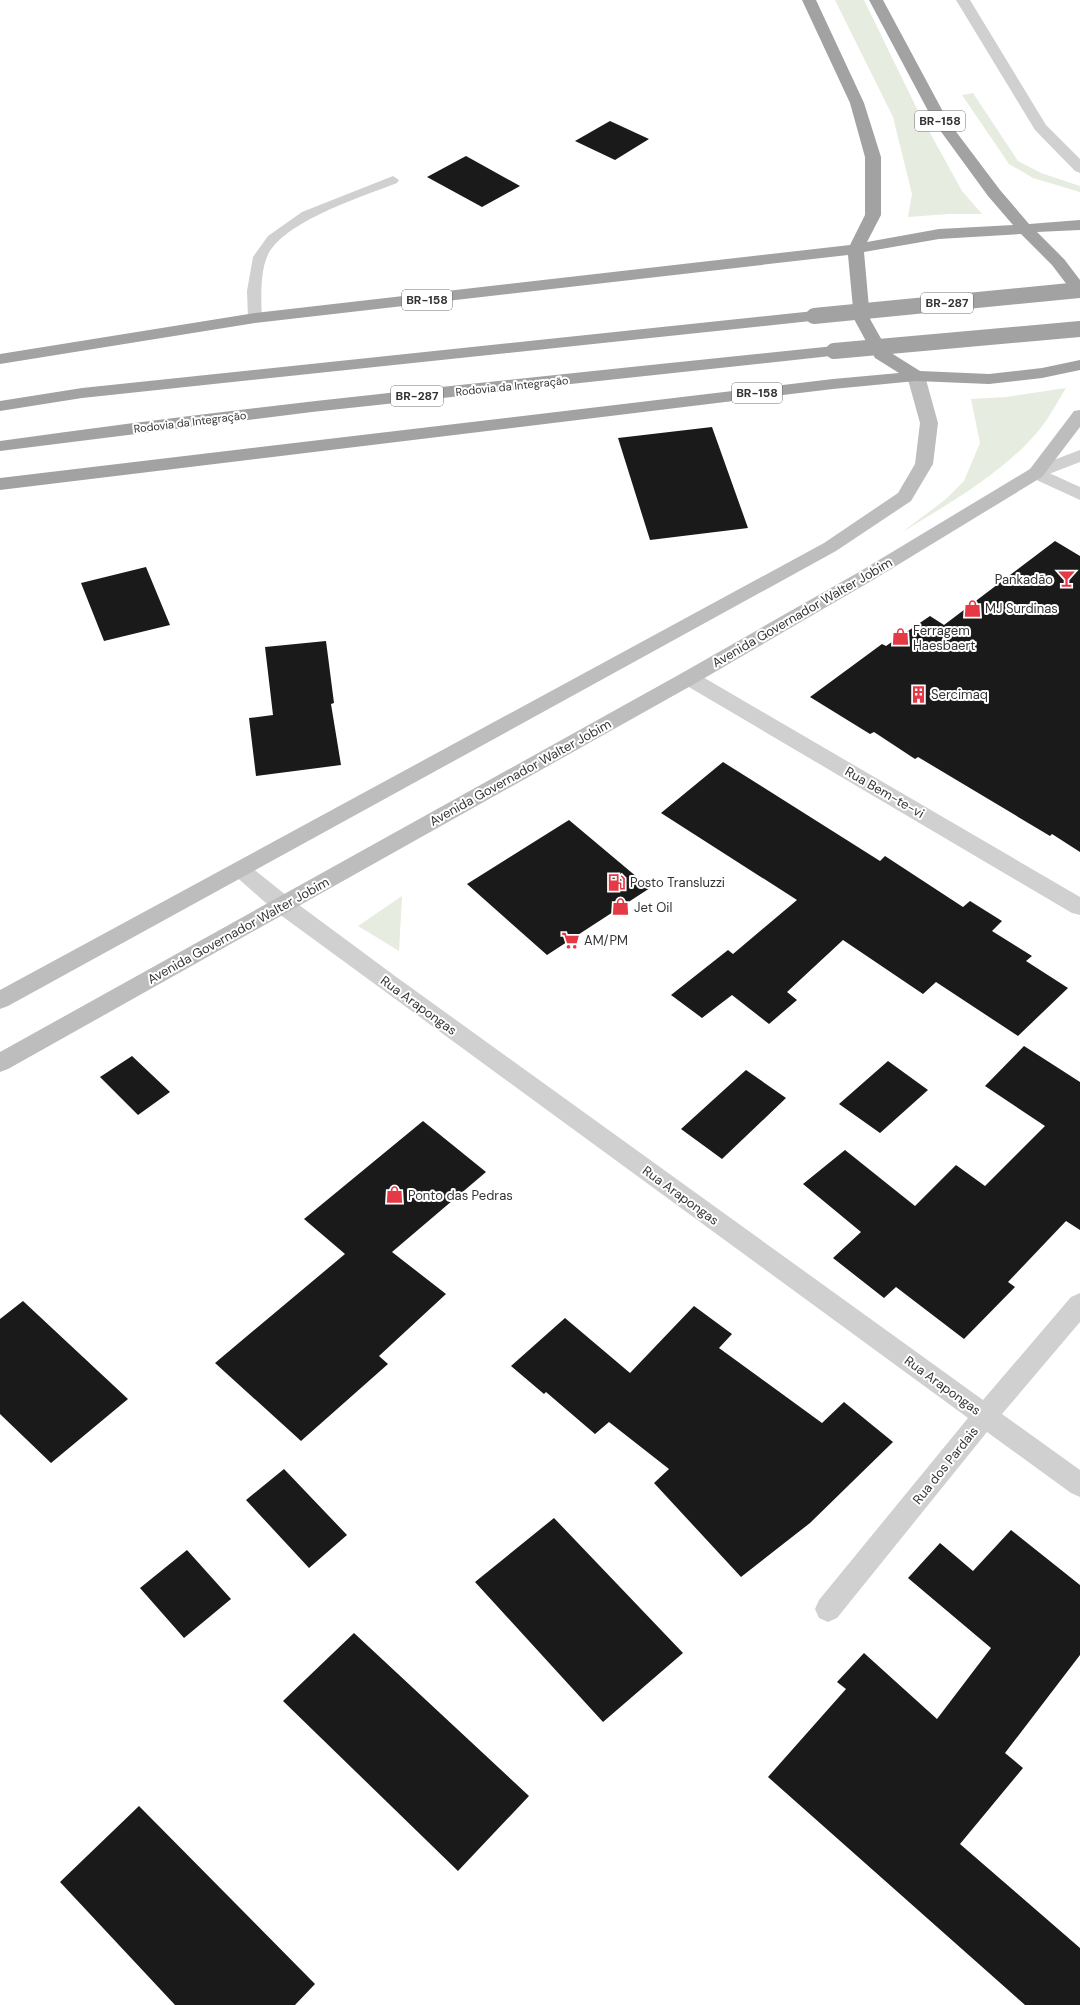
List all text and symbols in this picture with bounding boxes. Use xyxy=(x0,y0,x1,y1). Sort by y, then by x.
road number: BR-158 xyxy=(915,111,965,131)
road number: BR-158 xyxy=(402,290,452,310)
road number: BR-287 xyxy=(921,293,973,313)
street label: Rodovia da Integração xyxy=(455,373,569,399)
road number: BR-158 xyxy=(732,383,782,403)
road number: BR-287 xyxy=(391,386,443,406)
street label: Rodovia da Integração xyxy=(133,408,247,436)
street label: Avenida Governador Walter Jobim xyxy=(709,554,895,671)
bar icon: Pankadão xyxy=(1056,569,1076,589)
place label: Pankadão xyxy=(995,571,1053,588)
shop icon: MJ Surdinas xyxy=(962,598,982,618)
place label: MJ Surdinas xyxy=(985,600,1058,617)
place label: Ferragem Haesbaert xyxy=(913,622,975,654)
shop icon: Ferragem Haesbaert xyxy=(890,627,910,647)
building icon: Sercimaq xyxy=(908,684,928,704)
place label: Sercimaq xyxy=(931,686,988,703)
street label: Avenida Governador Walter Jobim xyxy=(426,715,614,830)
street label: Rua Bem-te-vi xyxy=(842,763,927,822)
fuel station icon: Posto Transluzzi xyxy=(607,872,627,892)
street label: Avenida Governador Walter Jobim xyxy=(144,873,332,988)
place label: Posto Transluzzi xyxy=(630,874,725,891)
shop icon: Jet Oil xyxy=(611,897,631,917)
place label: Jet Oil xyxy=(634,899,672,916)
supermarket icon: AM/PM xyxy=(561,930,581,950)
place label: AM/PM xyxy=(584,932,628,949)
street label: Rua Arapongas xyxy=(377,972,460,1039)
street label: Rua Arapongas xyxy=(639,1162,722,1229)
shop icon: Ponto das Pedras xyxy=(385,1185,405,1205)
place label: Ponto das Pedras xyxy=(408,1187,513,1204)
street label: Rua Arapongas xyxy=(901,1352,984,1419)
street label: Rua dos Pardais xyxy=(909,1423,982,1508)

